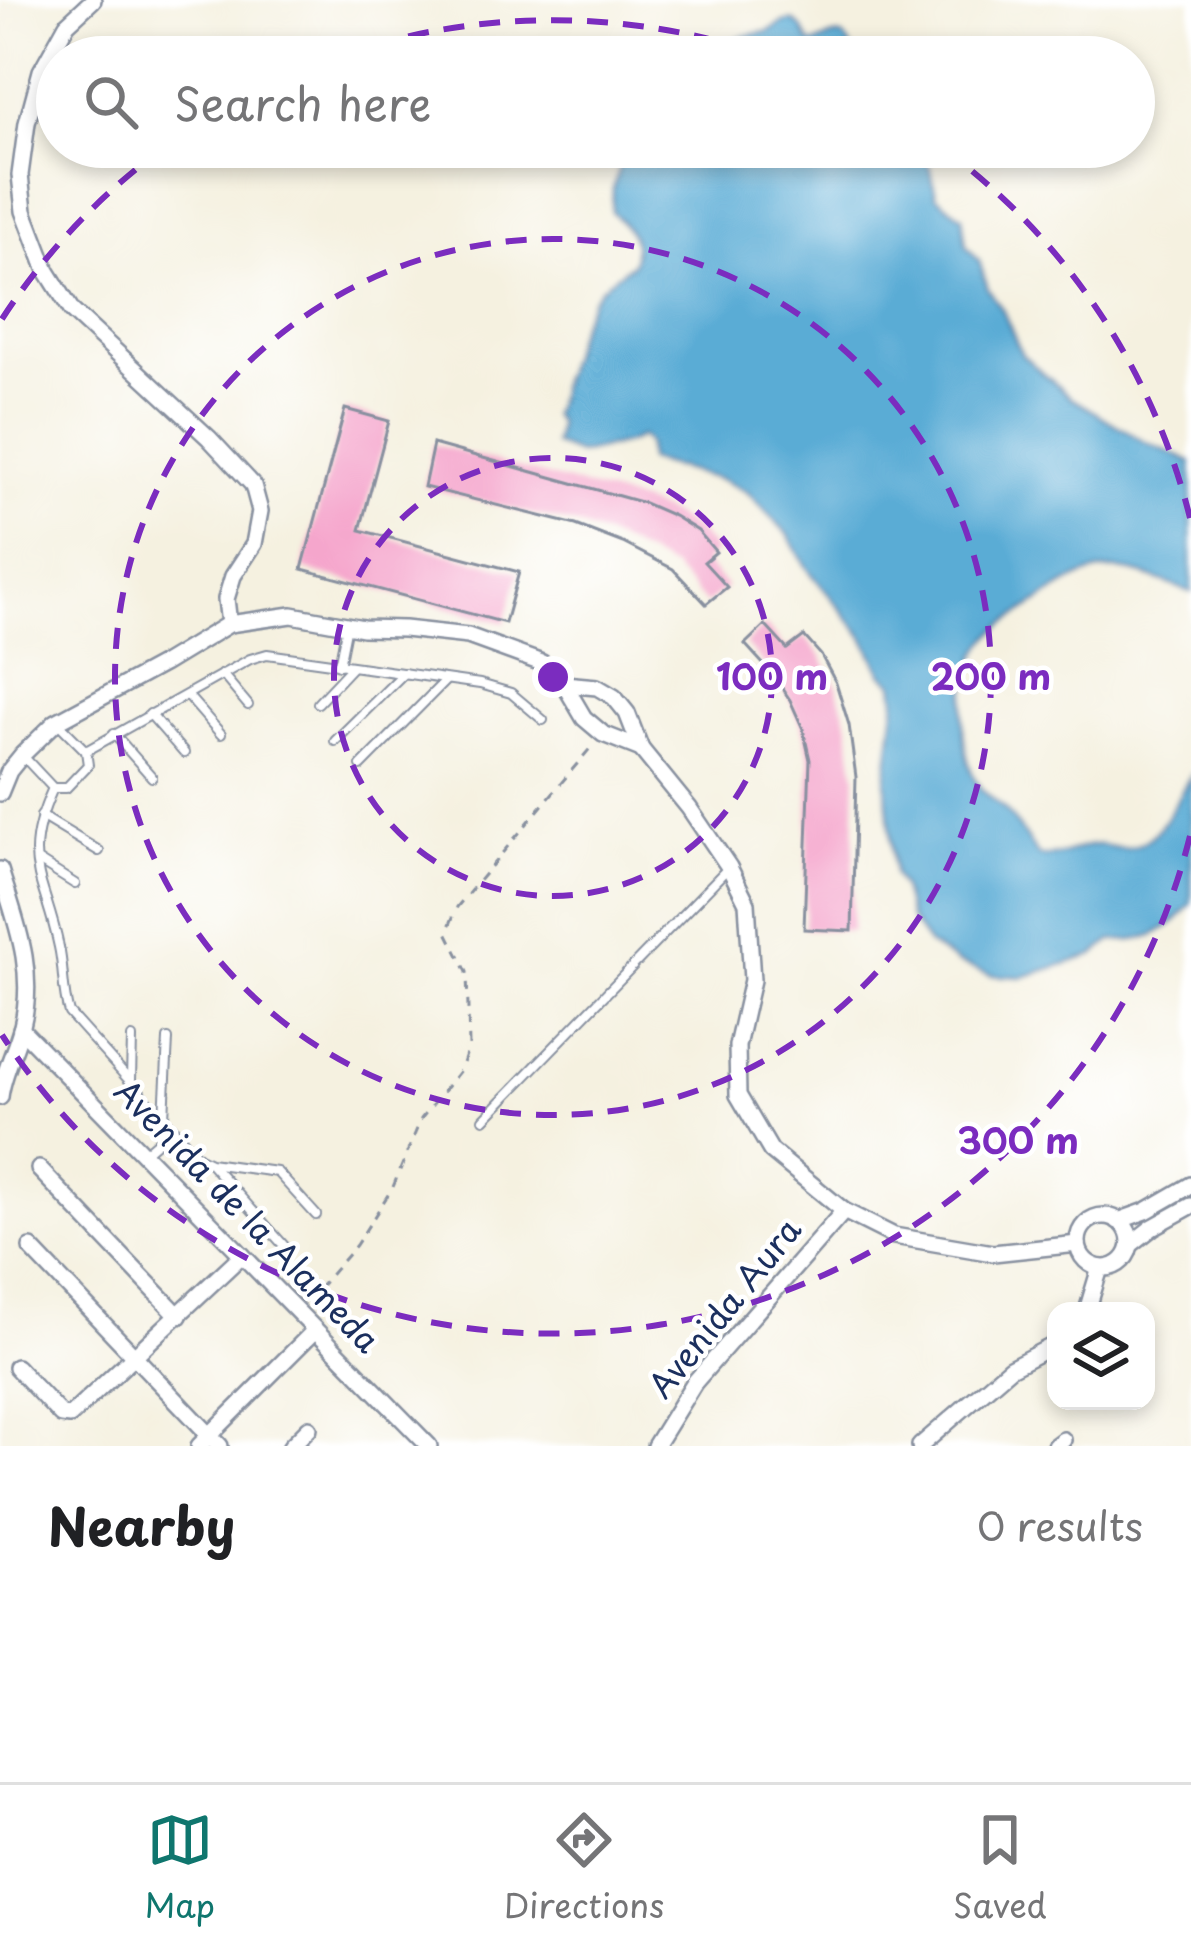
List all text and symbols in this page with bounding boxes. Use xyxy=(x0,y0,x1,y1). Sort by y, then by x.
search box xyxy=(36,36,1155,168)
text: Search here xyxy=(174,68,431,136)
icon: search xyxy=(78,69,144,135)
text: 100 m xyxy=(716,648,828,702)
text: 200 m xyxy=(931,648,1051,702)
centre of rings xyxy=(532,656,574,698)
street label: Avenida de la Alameda xyxy=(104,1066,393,1363)
text: 300 m xyxy=(957,1112,1079,1166)
street label: Avenida Aura xyxy=(635,1205,812,1408)
map controls xyxy=(1047,1302,1155,1410)
button: layers xyxy=(1047,1302,1155,1410)
text: Nearby xyxy=(48,1486,235,1563)
text: 0 results xyxy=(977,1495,1143,1554)
tab: Map xyxy=(144,1807,215,1929)
tab: Directions xyxy=(504,1807,664,1929)
tab: Saved xyxy=(953,1807,1047,1929)

